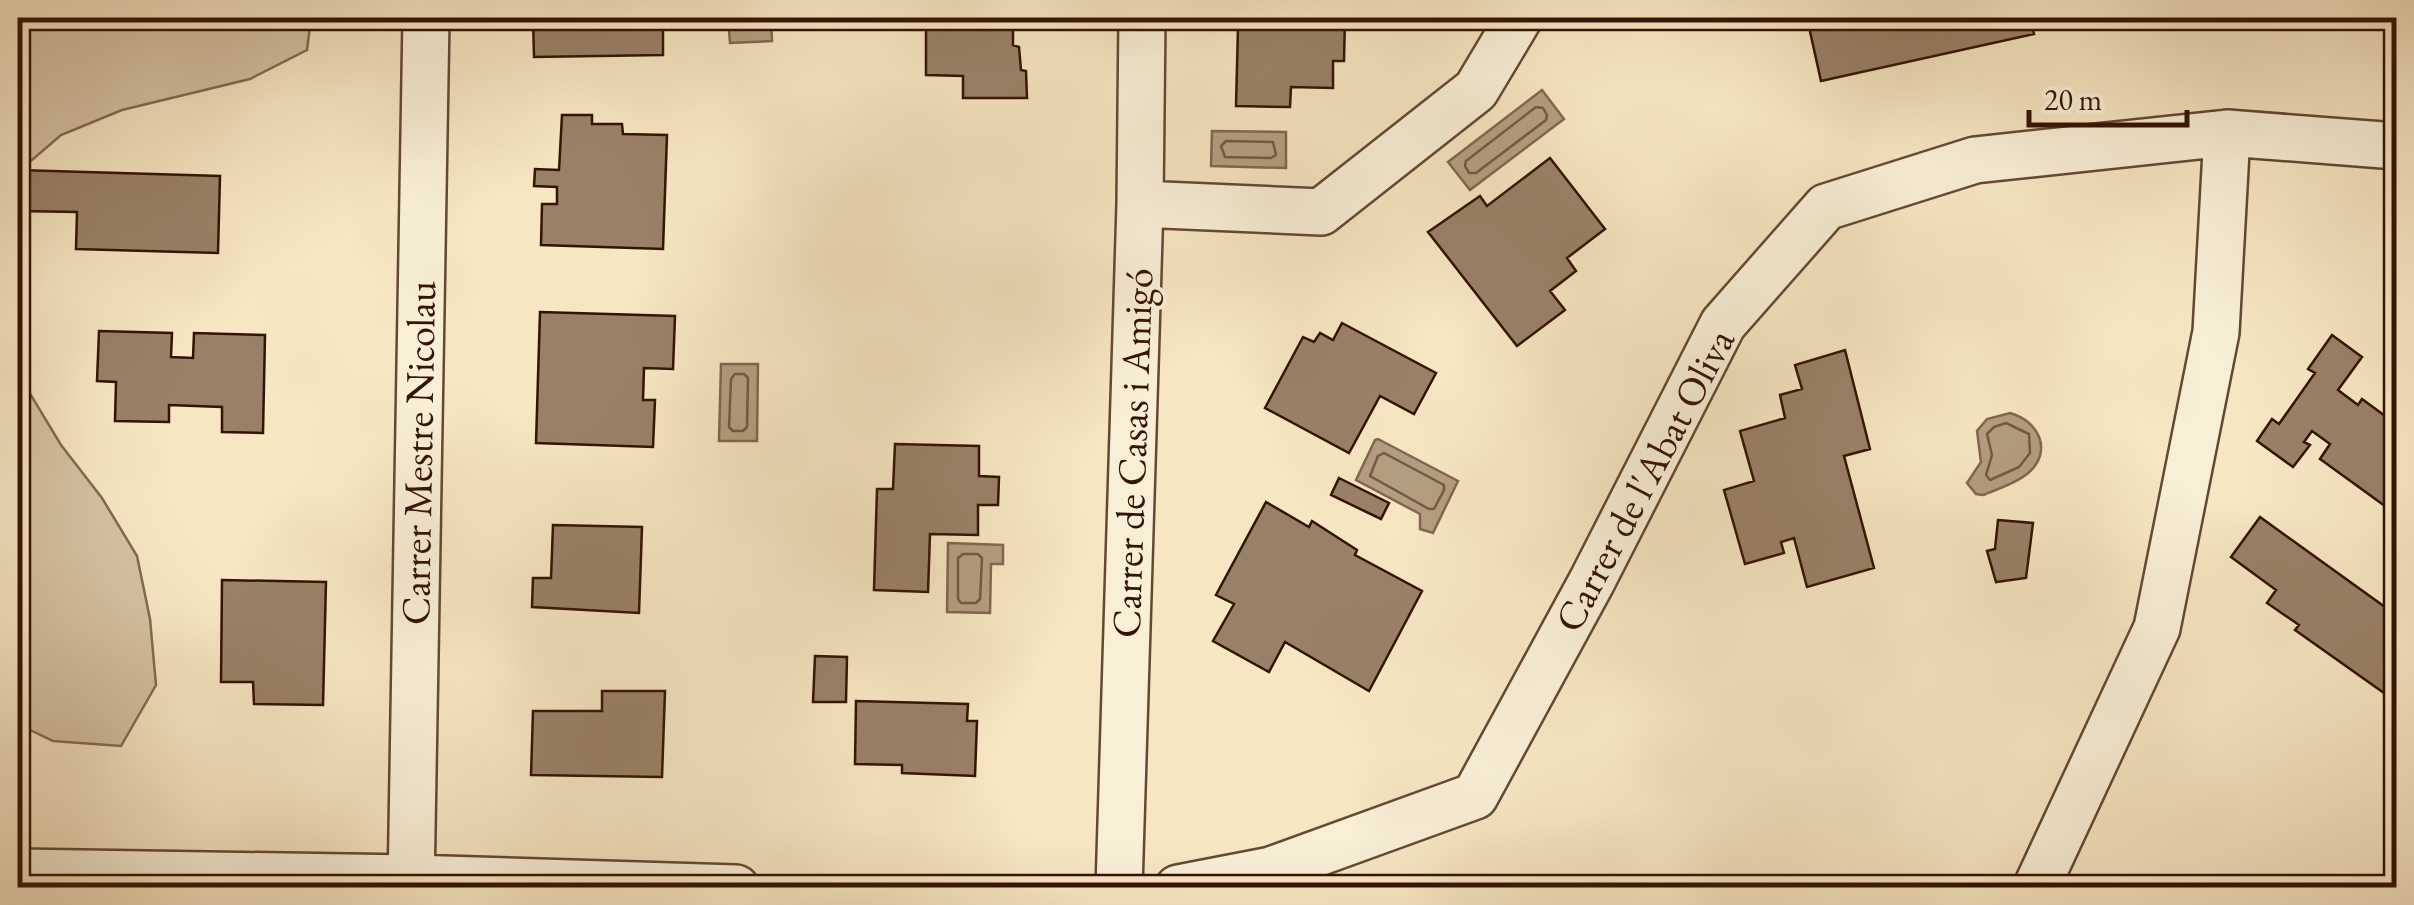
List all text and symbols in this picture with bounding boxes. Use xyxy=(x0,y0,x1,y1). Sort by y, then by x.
scale bar xyxy=(2029,65,2186,127)
text: 20 m xyxy=(2044,80,2102,119)
street label: Carrer de Casas i Amigó xyxy=(1100,267,1164,639)
street label: Carrer Mestre Nicolau xyxy=(389,281,447,625)
street label: Carrer de l'Abat Oliva xyxy=(1542,319,1746,641)

